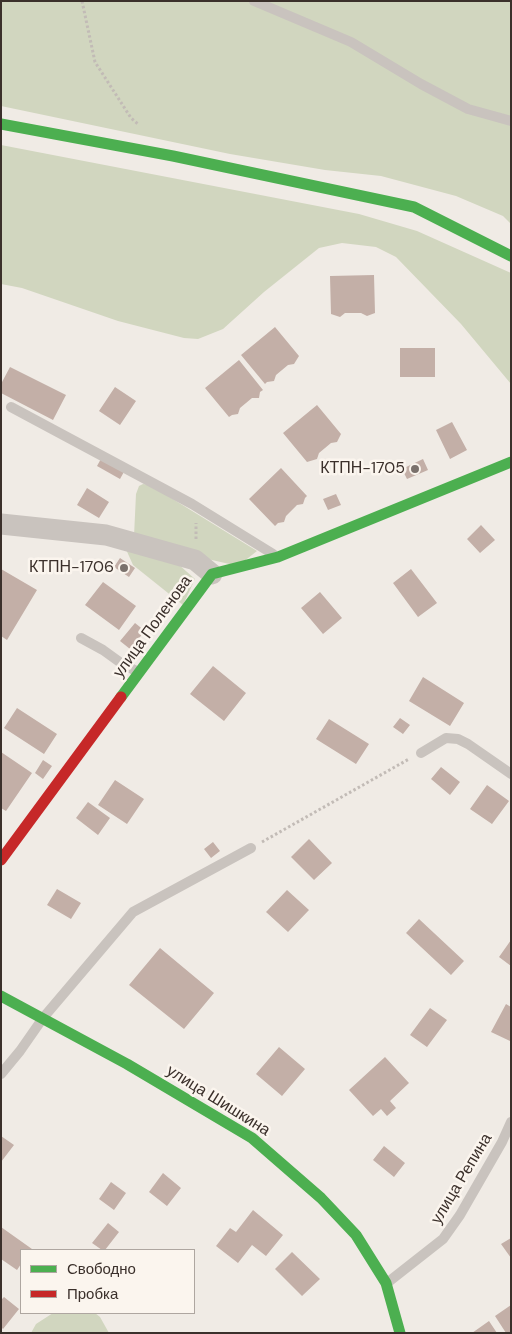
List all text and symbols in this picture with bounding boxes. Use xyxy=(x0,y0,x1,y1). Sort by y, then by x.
place label: КТПН-1705 xyxy=(320,459,405,479)
marker: КТПН-1705 xyxy=(409,463,421,475)
place label: КТПН-1706 xyxy=(29,558,114,578)
marker: КТПН-1706 xyxy=(118,562,130,574)
street label: улица Поленова xyxy=(110,572,196,682)
street label: улица Шишкина xyxy=(163,1062,273,1140)
street label: улица Репина xyxy=(427,1130,497,1228)
legend xyxy=(20,1249,195,1314)
text: Свободно xyxy=(67,1259,136,1279)
text: Пробка xyxy=(67,1284,118,1304)

